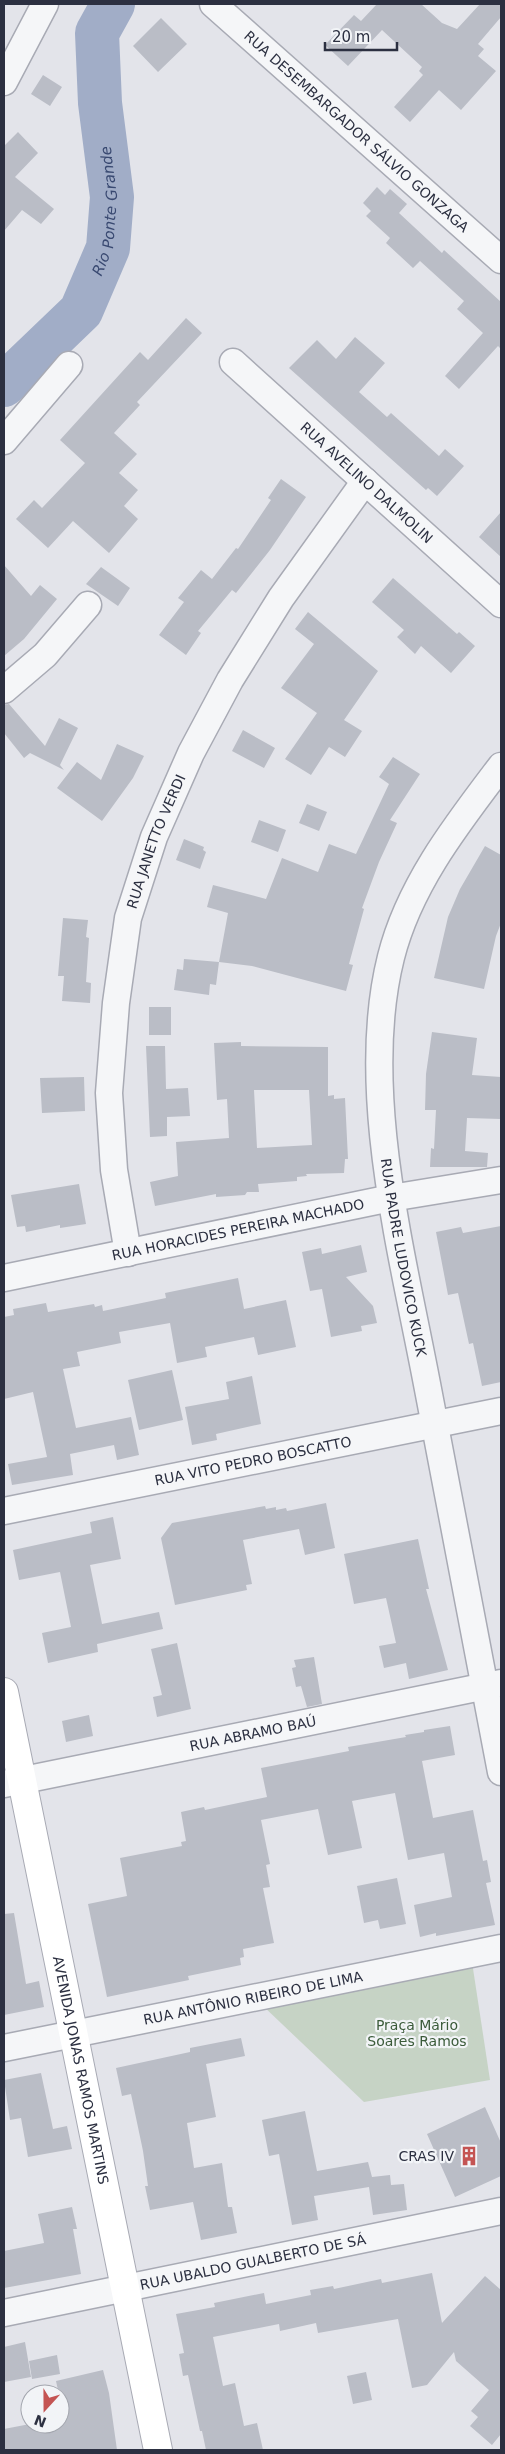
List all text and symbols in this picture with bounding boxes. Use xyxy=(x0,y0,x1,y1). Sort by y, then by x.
scale bar xyxy=(325,20,398,52)
street label: RUA DESEMBARGADOR SÁLVIO GONZAGA xyxy=(241,28,472,236)
text: 20 m xyxy=(332,28,370,46)
water label: Rio Ponte Grande xyxy=(88,145,121,278)
street label: RUA AVELINO DALMOLIN xyxy=(297,419,436,546)
street label: RUA JANETTO VERDI xyxy=(124,772,189,911)
street label: RUA PADRE LUDOVICO KUCK xyxy=(378,1157,430,1359)
street label: RUA HORACIDES PEREIRA MACHADO xyxy=(110,1196,366,1264)
street label: RUA VITO PEDRO BOSCATTO xyxy=(153,1433,353,1489)
street label: RUA ABRAMO BAÚ xyxy=(188,1712,318,1754)
street label: AVENIDA JONAS RAMOS MARTINS xyxy=(50,1955,112,2186)
street label: RUA ANTÔNIO RIBEIRO DE LIMA xyxy=(142,1968,364,2028)
park label: Praça Mário Soares Ramos xyxy=(367,2017,467,2049)
building icon: CRAS IV xyxy=(458,2145,480,2167)
place label: CRAS IV xyxy=(398,2148,454,2164)
street label: RUA UBALDO GUALBERTO DE SÁ xyxy=(139,2231,368,2293)
north arrow xyxy=(20,2384,70,2434)
text: N xyxy=(32,2412,49,2431)

